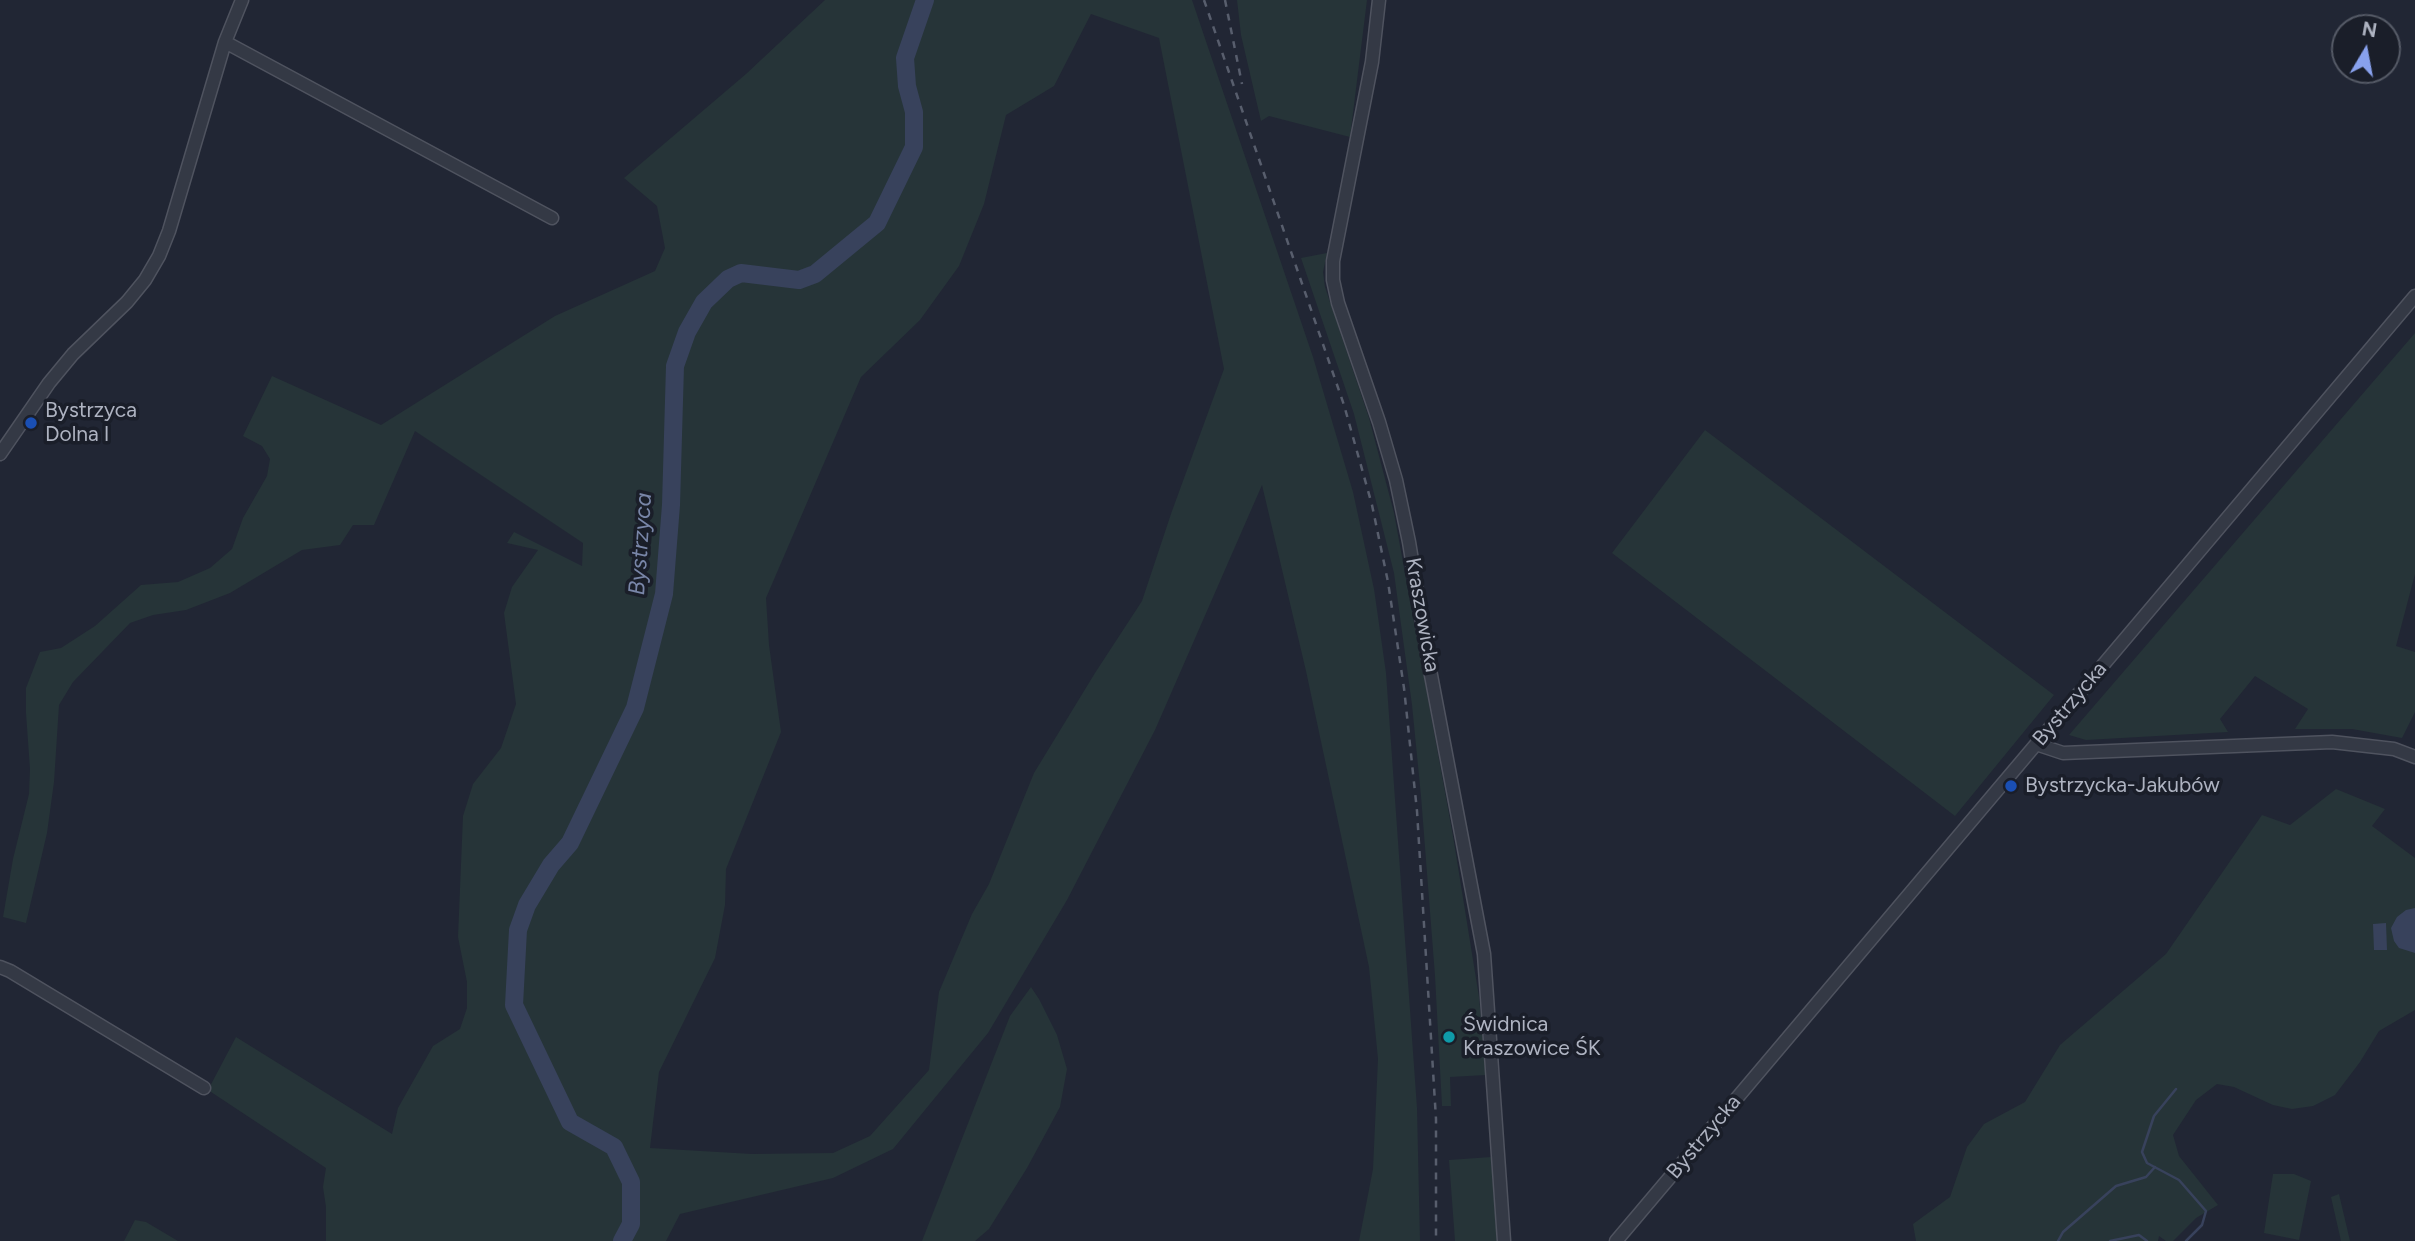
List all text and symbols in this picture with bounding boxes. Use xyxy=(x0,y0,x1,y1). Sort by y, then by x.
north arrow xyxy=(2331,14,2401,84)
text: N xyxy=(2360,17,2379,42)
place label: Bystrzyca Dolna I xyxy=(45,398,137,448)
marker: Bystrzyca Dolna I xyxy=(23,415,39,431)
water label: Bystrzyca xyxy=(624,492,658,596)
street label: Kraszowicka xyxy=(1400,556,1444,674)
street label: Bystrzycka xyxy=(2028,657,2112,751)
place label: Bystrzycka-Jakubów xyxy=(2025,773,2220,799)
marker: Bystrzycka-Jakubów xyxy=(2003,778,2019,794)
place label: Świdnica Kraszowice ŚK xyxy=(1463,1012,1601,1062)
marker: Świdnica Kraszowice ŚK xyxy=(1441,1029,1457,1045)
street label: Bystrzycka xyxy=(1662,1090,1746,1184)

